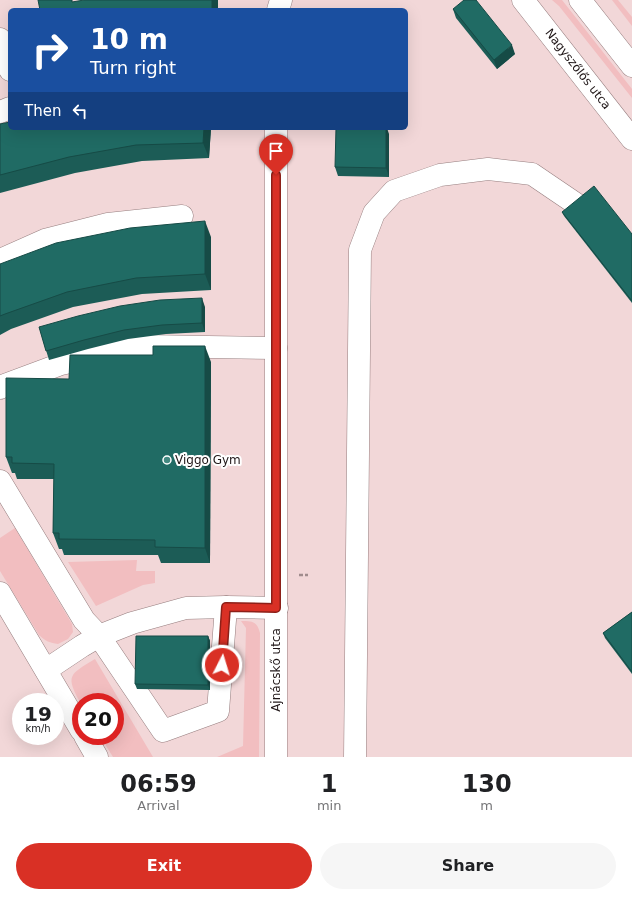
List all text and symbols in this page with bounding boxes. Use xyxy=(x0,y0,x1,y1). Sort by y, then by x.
text: 10 m xyxy=(90,23,168,56)
icon: right xyxy=(24,24,76,76)
street label: Nagyszőlős utca xyxy=(542,26,614,112)
text: Turn right xyxy=(90,57,176,78)
icon: left xyxy=(69,100,91,122)
text: Then xyxy=(24,102,61,120)
pin xyxy=(259,134,293,175)
icon: arrive xyxy=(265,140,287,162)
place label: Viggo Gym xyxy=(175,453,241,467)
marker: Viggo Gym xyxy=(162,455,172,465)
street label: Ajnácskő utca xyxy=(269,628,283,712)
position arrow xyxy=(201,644,243,686)
speed limit sign: 20 xyxy=(72,693,124,745)
text: 19 xyxy=(24,702,52,726)
text: km/h xyxy=(25,723,51,734)
text: 06:59 xyxy=(120,770,197,798)
text: 1 xyxy=(321,770,337,798)
text: 130 xyxy=(462,770,512,798)
text: Arrival xyxy=(137,798,180,813)
text: min xyxy=(317,798,341,813)
text: m xyxy=(480,798,493,813)
button: Exit xyxy=(16,843,312,889)
button: Share xyxy=(320,843,616,889)

